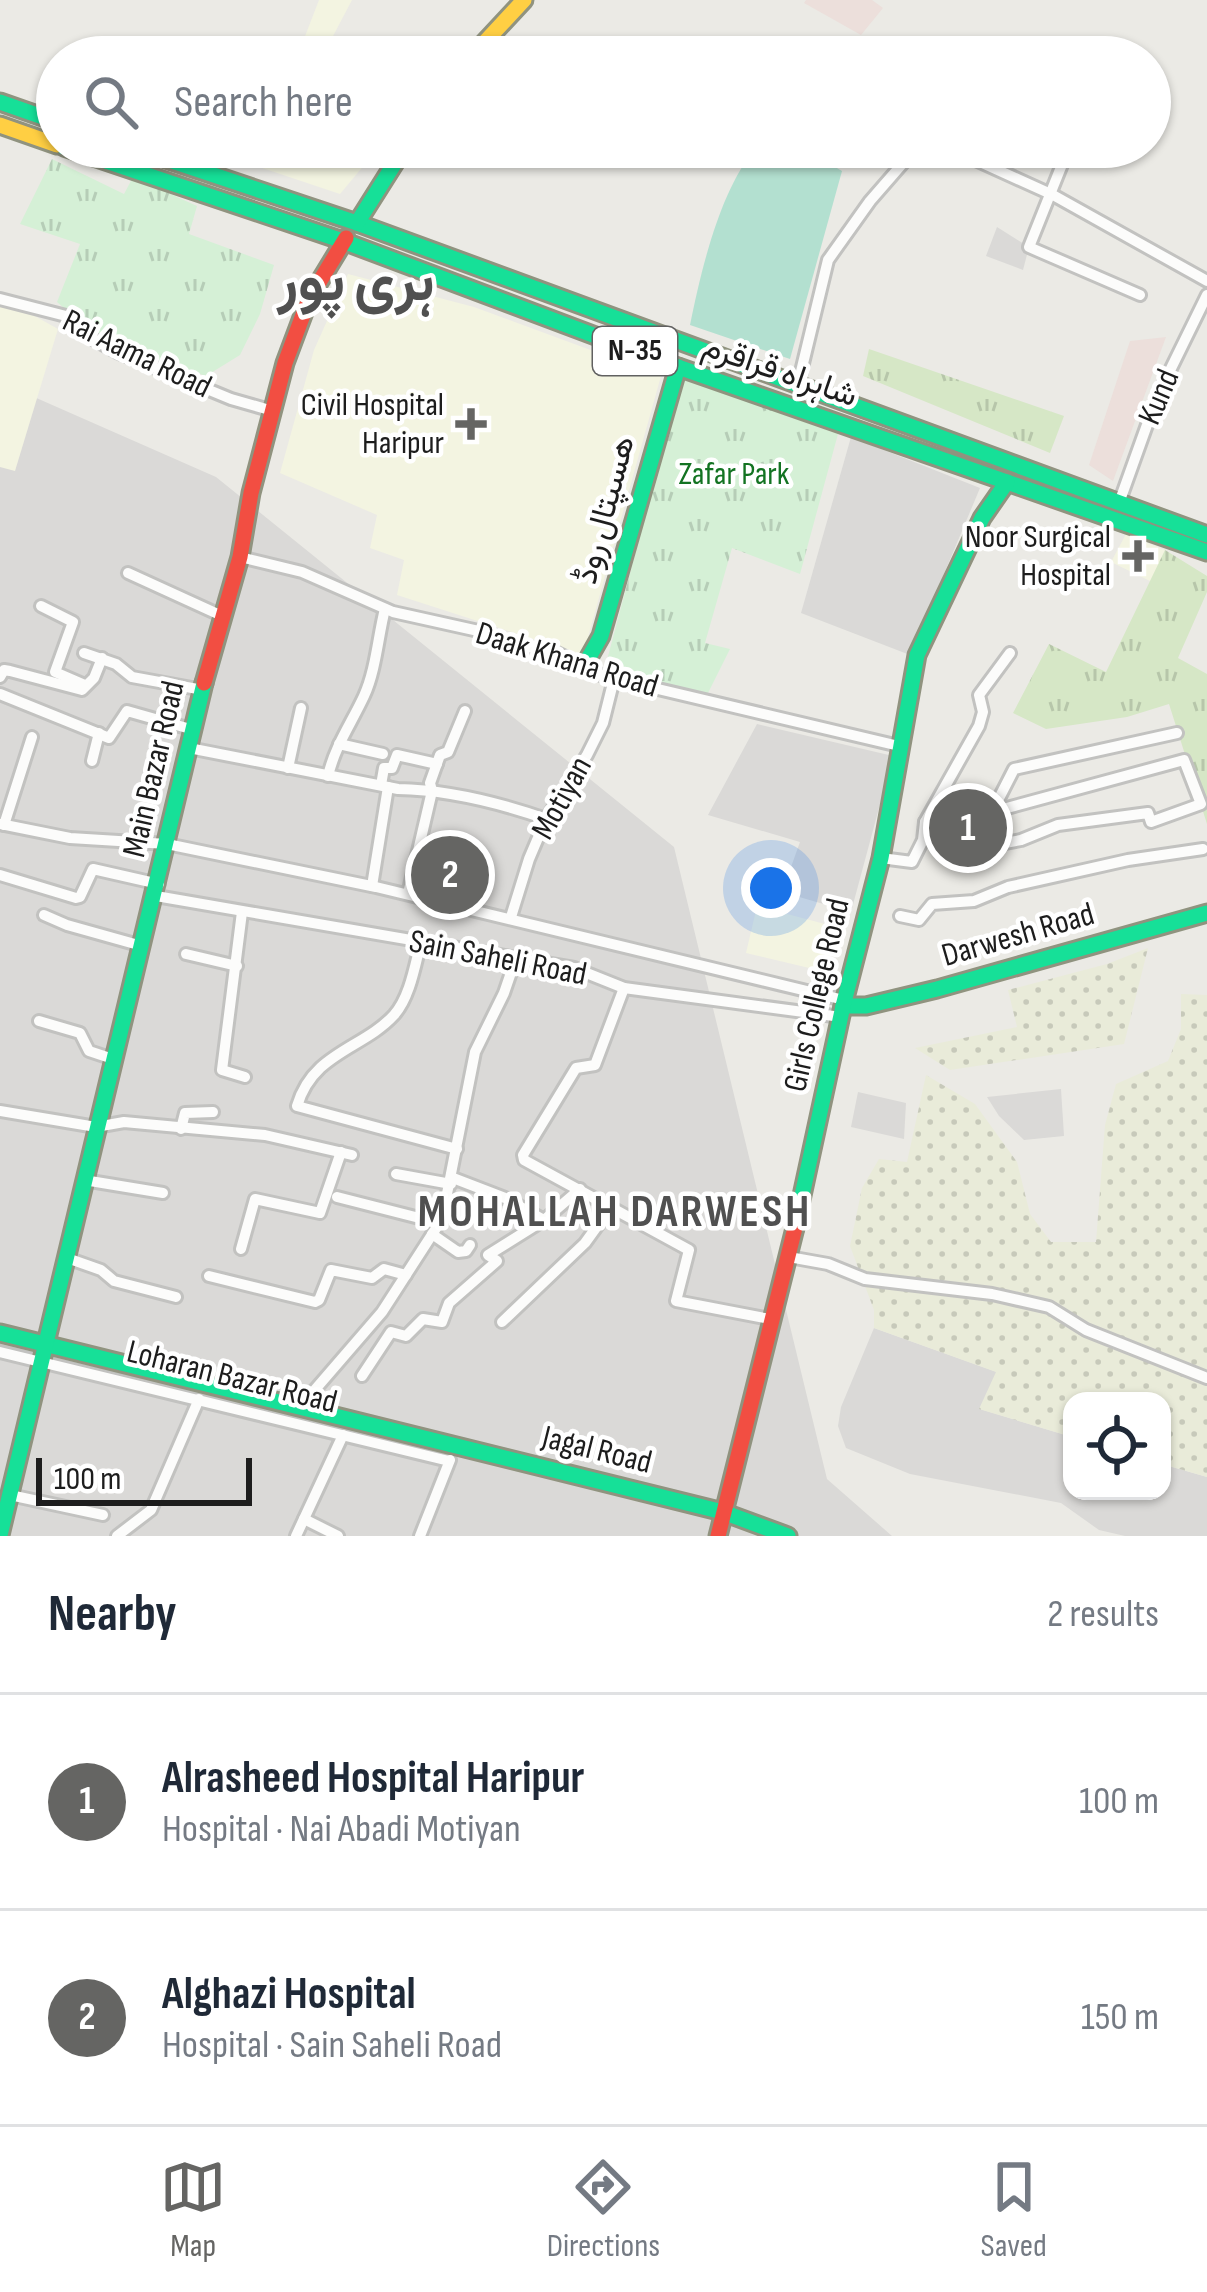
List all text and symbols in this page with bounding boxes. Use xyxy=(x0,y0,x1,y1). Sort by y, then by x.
search box xyxy=(36,36,1171,168)
icon: search xyxy=(78,69,144,135)
text: Search here xyxy=(174,75,353,130)
district label: ہری پور xyxy=(275,249,435,319)
street label: Rai Aama Road xyxy=(56,301,218,407)
street label: شاہراہ قراقرم xyxy=(697,326,863,416)
road number: N-35 xyxy=(593,327,677,375)
street label: Kund xyxy=(1130,363,1188,431)
place label: Civil Hospital Haripur xyxy=(301,385,444,463)
marker: Civil Hospital Haripur xyxy=(455,408,487,440)
street label: ھسپتال روڈ xyxy=(566,432,645,589)
park label: Zafar Park xyxy=(679,454,790,494)
place label: Noor Surgical Hospital xyxy=(965,517,1111,595)
marker: Noor Surgical Hospital xyxy=(1122,540,1154,572)
street label: Daak Khana Road xyxy=(471,613,663,707)
street label: Main Bazar Road xyxy=(114,677,194,861)
street label: Motiyan xyxy=(523,750,601,846)
pin: 1 xyxy=(929,783,1007,873)
pin: 2 xyxy=(411,830,489,920)
your location xyxy=(741,858,801,918)
street label: Darwesh Road xyxy=(937,894,1099,976)
street label: Girls College Road xyxy=(775,895,859,1095)
street label: Sain Saheli Road xyxy=(406,921,590,995)
district label: MOHALLAH DARWESH xyxy=(418,1185,812,1240)
street label: Loharan Bazar Road xyxy=(123,1332,341,1422)
map controls xyxy=(1063,1392,1171,1500)
button: locate xyxy=(1063,1392,1171,1500)
street label: Jagal Road xyxy=(537,1417,656,1483)
scale bar xyxy=(36,1452,252,1505)
text: 100 m xyxy=(54,1459,121,1499)
text: Nearby xyxy=(48,1584,177,1645)
text: 2 results xyxy=(1047,1591,1159,1638)
text: Alrasheed Hospital Haripur xyxy=(162,1751,584,1806)
text: 1 xyxy=(79,1778,95,1825)
text: 100 m xyxy=(1079,1778,1159,1825)
text: Hospital · Nai Abadi Motiyan xyxy=(162,1806,521,1853)
text: Alghazi Hospital xyxy=(162,1967,416,2022)
text: 2 xyxy=(78,1994,96,2041)
text: 150 m xyxy=(1081,1994,1159,2041)
text: Hospital · Sain Saheli Road xyxy=(162,2022,502,2069)
tab: Map xyxy=(160,2154,226,2266)
tab: Directions xyxy=(547,2154,660,2266)
tab: Saved xyxy=(981,2154,1047,2266)

